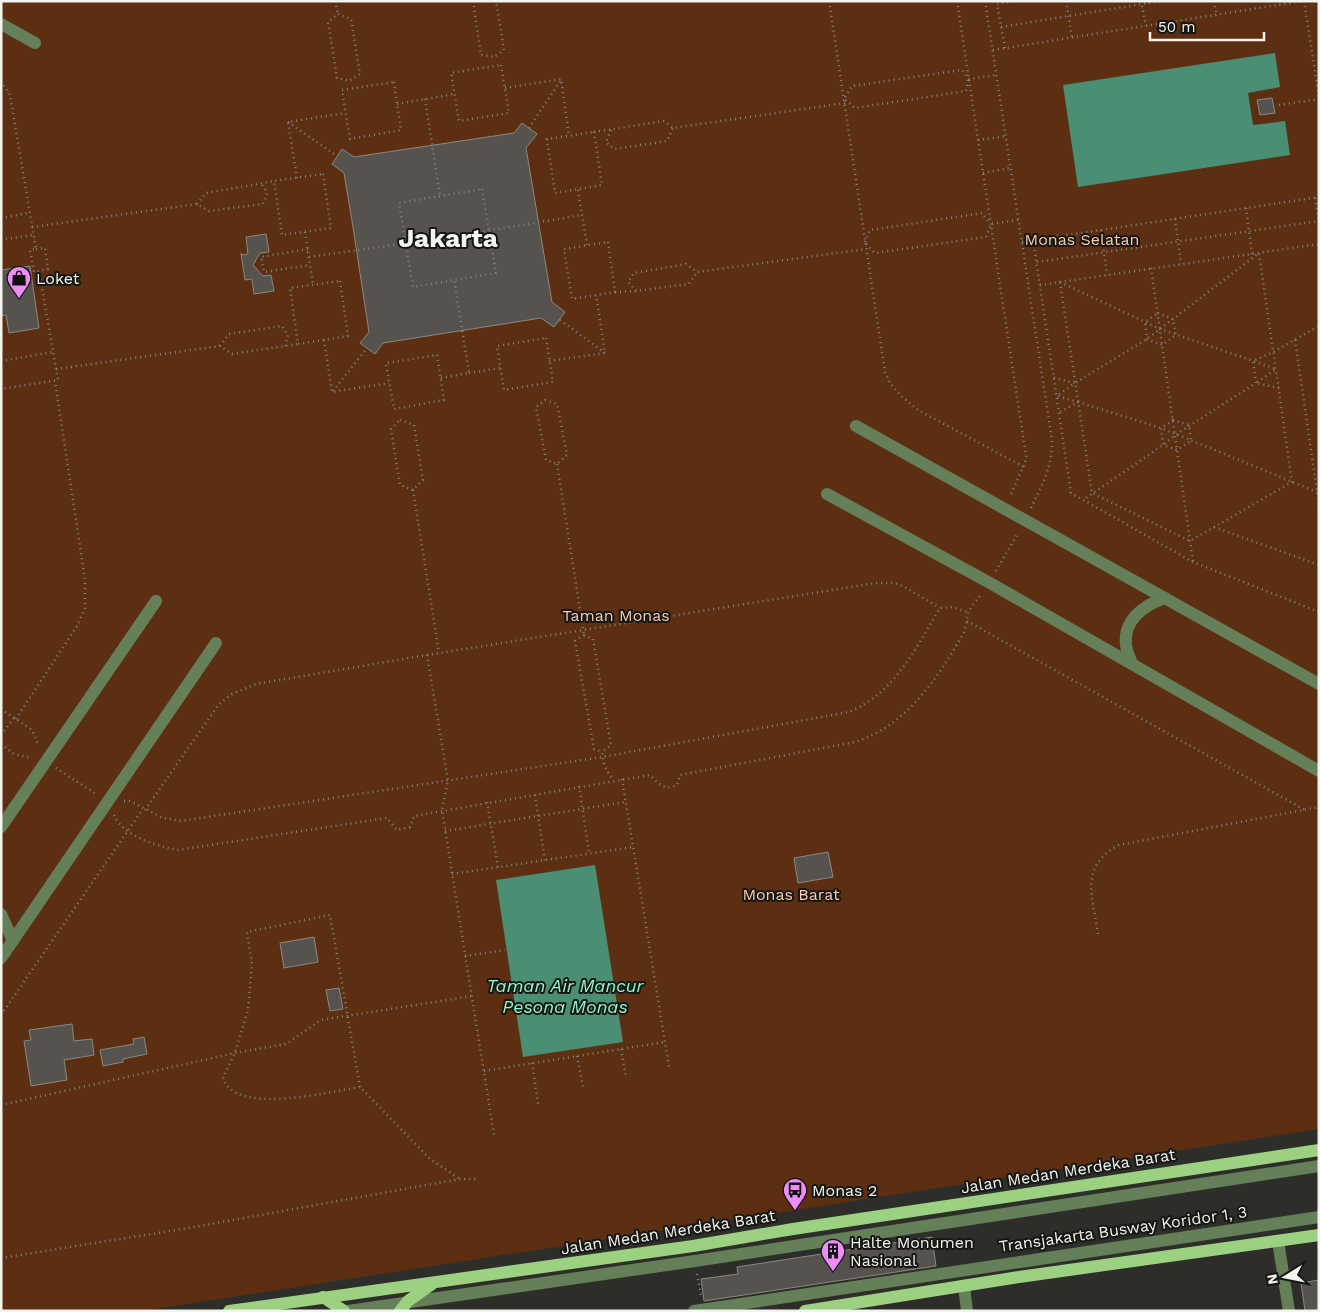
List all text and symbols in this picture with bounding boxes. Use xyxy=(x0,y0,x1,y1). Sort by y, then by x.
scale bar xyxy=(1150,10,1264,42)
text: 50 m xyxy=(1158,18,1195,36)
district label: Jakarta xyxy=(398,223,498,253)
park label: Monas Selatan xyxy=(1025,230,1139,249)
shop icon: Loket xyxy=(6,265,32,299)
place label: Loket xyxy=(36,269,80,288)
park label: Taman Monas xyxy=(562,606,670,625)
park label: Monas Barat xyxy=(742,885,840,904)
water label: Taman Air Mancur Pesona Monas xyxy=(487,975,644,1017)
street label: Jalan Medan Merdeka Barat xyxy=(959,1145,1177,1197)
bus stop icon: Monas 2 xyxy=(782,1177,808,1211)
place label: Monas 2 xyxy=(812,1181,877,1200)
street label: Transjakarta Busway Koridor 1, 3 xyxy=(998,1202,1248,1256)
street label: Jalan Medan Merdeka Barat xyxy=(559,1206,777,1258)
place label: Halte Monumen Nasional xyxy=(850,1233,974,1270)
building icon: Halte Monumen Nasional xyxy=(820,1238,846,1272)
north arrow xyxy=(1260,1252,1310,1302)
text: N xyxy=(1263,1273,1281,1286)

